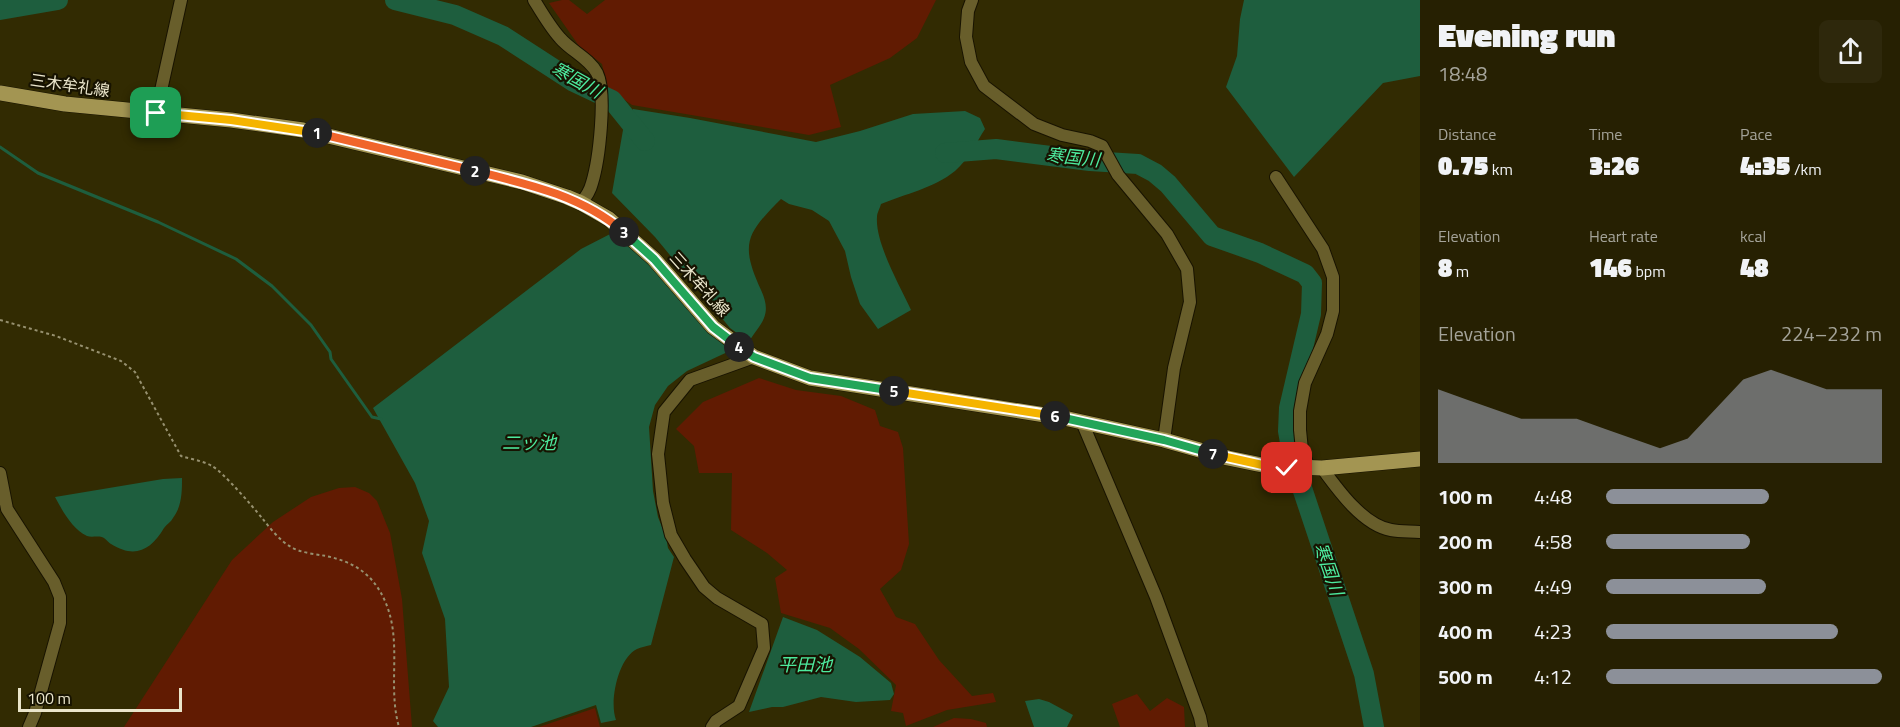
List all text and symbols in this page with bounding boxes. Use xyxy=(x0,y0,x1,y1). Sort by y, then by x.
text: Evening run xyxy=(1438,10,1615,60)
button: share xyxy=(1819,20,1882,83)
water label: 寒国川 xyxy=(547,55,609,106)
text: 18:48 xyxy=(1438,58,1487,89)
street label: 三木牟礼線 xyxy=(29,68,111,102)
pin xyxy=(130,87,181,138)
icon: arrive xyxy=(139,96,172,129)
pin: 1 xyxy=(302,118,332,148)
text: 1 xyxy=(313,121,321,145)
text: Distance xyxy=(1438,122,1496,146)
text: Time xyxy=(1589,122,1622,146)
text: Pace xyxy=(1740,122,1772,146)
water label: 寒国川 xyxy=(1045,141,1103,173)
text: 0.75 xyxy=(1438,146,1488,185)
text: 3:26 xyxy=(1589,146,1639,185)
text: 4:35 xyxy=(1740,146,1790,185)
pin: 2 xyxy=(460,156,490,186)
text: km xyxy=(1488,157,1513,181)
text: /km xyxy=(1790,157,1822,181)
text: 2 xyxy=(471,159,479,183)
pin: 3 xyxy=(609,217,639,247)
text: 3 xyxy=(620,220,628,244)
text: Elevation xyxy=(1438,224,1500,248)
text: Heart rate xyxy=(1589,224,1658,248)
text: kcal xyxy=(1740,224,1766,248)
street label: 三木牟礼線 xyxy=(664,246,736,322)
text: 8 xyxy=(1438,248,1452,287)
text: 146 xyxy=(1589,248,1632,287)
text: 48 xyxy=(1740,248,1769,287)
text: m xyxy=(1452,259,1469,283)
text: bpm xyxy=(1632,259,1666,283)
text: Elevation xyxy=(1438,318,1516,349)
text: 224–232 m xyxy=(1781,318,1882,349)
pin: 4 xyxy=(724,332,754,362)
text: 4 xyxy=(735,335,743,359)
pin: 5 xyxy=(879,376,909,406)
text: 5 xyxy=(890,379,898,403)
pin: 6 xyxy=(1040,401,1070,431)
text: 6 xyxy=(1051,404,1059,428)
water label: 二ッ池 xyxy=(502,429,558,456)
pin: 7 xyxy=(1198,439,1228,469)
text: 7 xyxy=(1209,442,1217,466)
pin xyxy=(1261,442,1312,493)
icon: check xyxy=(1270,451,1303,484)
text: 100 m xyxy=(1438,481,1493,512)
text: 4:48 xyxy=(1534,481,1572,512)
text: 200 m xyxy=(1438,526,1493,557)
text: 4:58 xyxy=(1534,526,1572,557)
water label: 寒国川 xyxy=(1307,539,1351,601)
text: 300 m xyxy=(1438,571,1493,602)
text: 4:49 xyxy=(1534,571,1572,602)
text: 400 m xyxy=(1438,616,1493,647)
text: 4:23 xyxy=(1534,616,1572,647)
water label: 平田池 xyxy=(778,651,834,678)
text: 500 m xyxy=(1438,661,1493,692)
text: 4:12 xyxy=(1534,661,1572,692)
scale bar xyxy=(18,685,182,712)
text: 100 m xyxy=(27,686,71,710)

